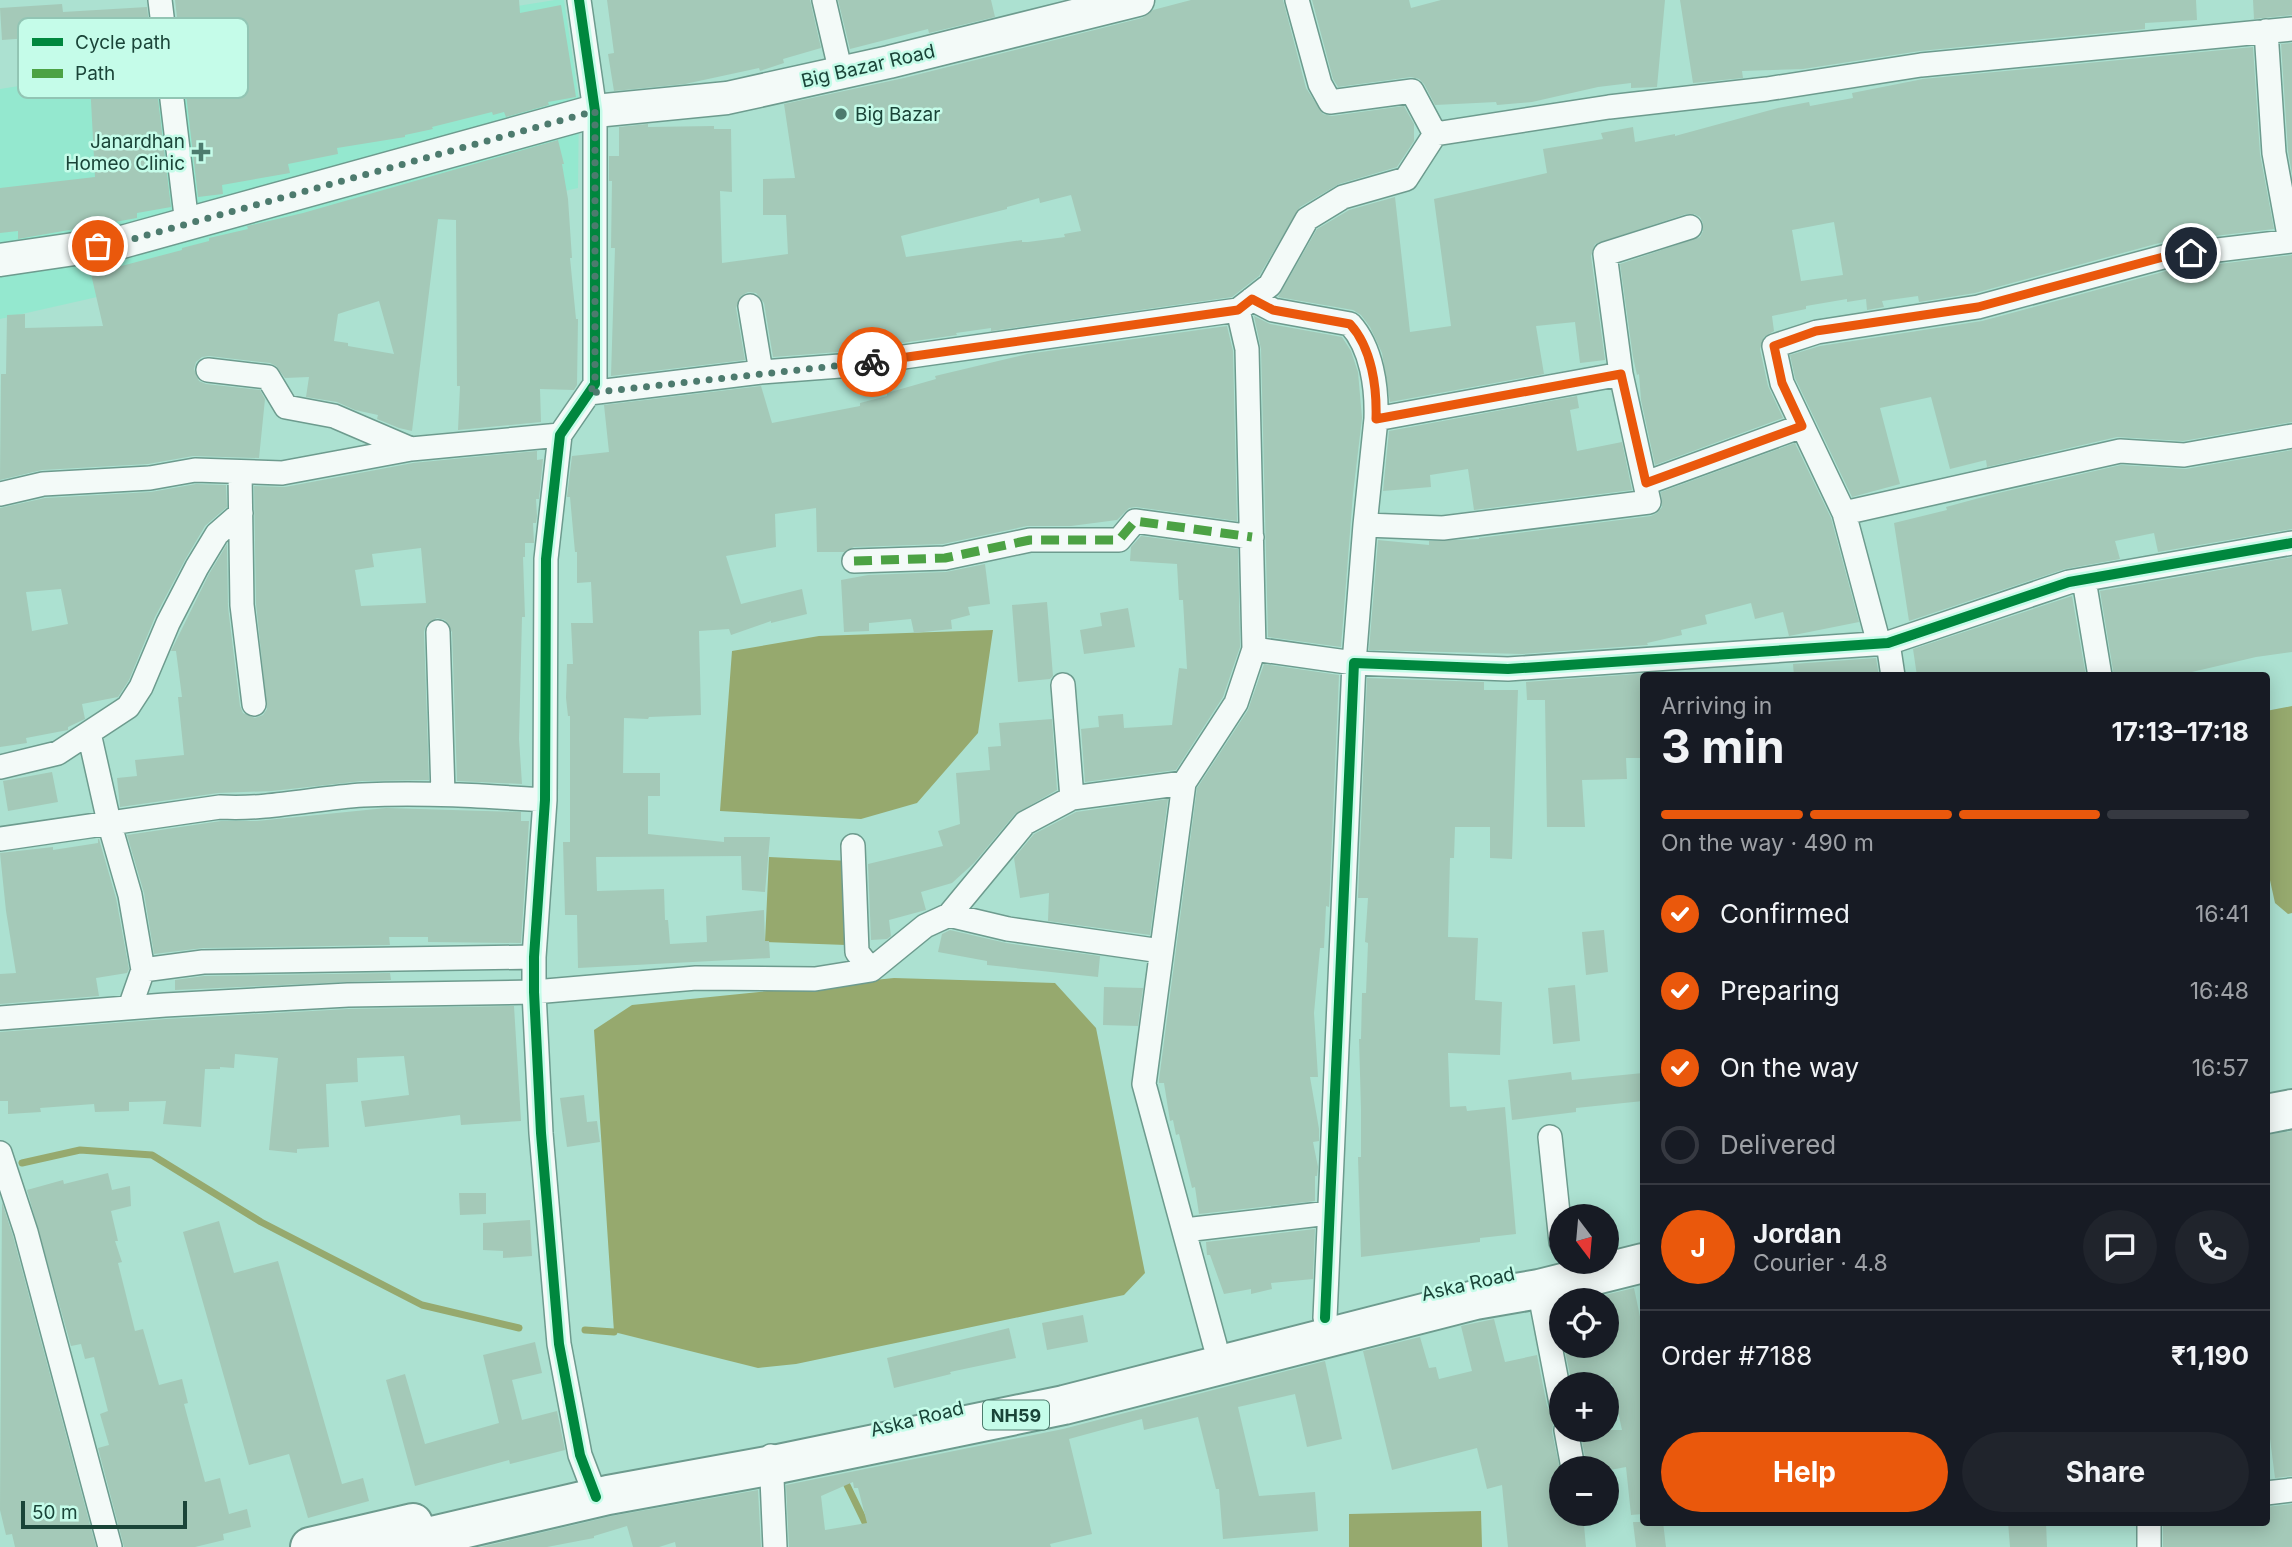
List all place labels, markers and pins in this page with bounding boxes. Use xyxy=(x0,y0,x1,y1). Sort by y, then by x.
place label: Big Bazar xyxy=(855,103,940,126)
marker: Big Bazar xyxy=(833,106,849,122)
place label: Janardhan Homeo Clinic xyxy=(65,130,185,175)
marker: Janardhan Homeo Clinic xyxy=(191,142,211,162)
pin xyxy=(68,216,128,276)
pin xyxy=(2161,223,2221,283)

